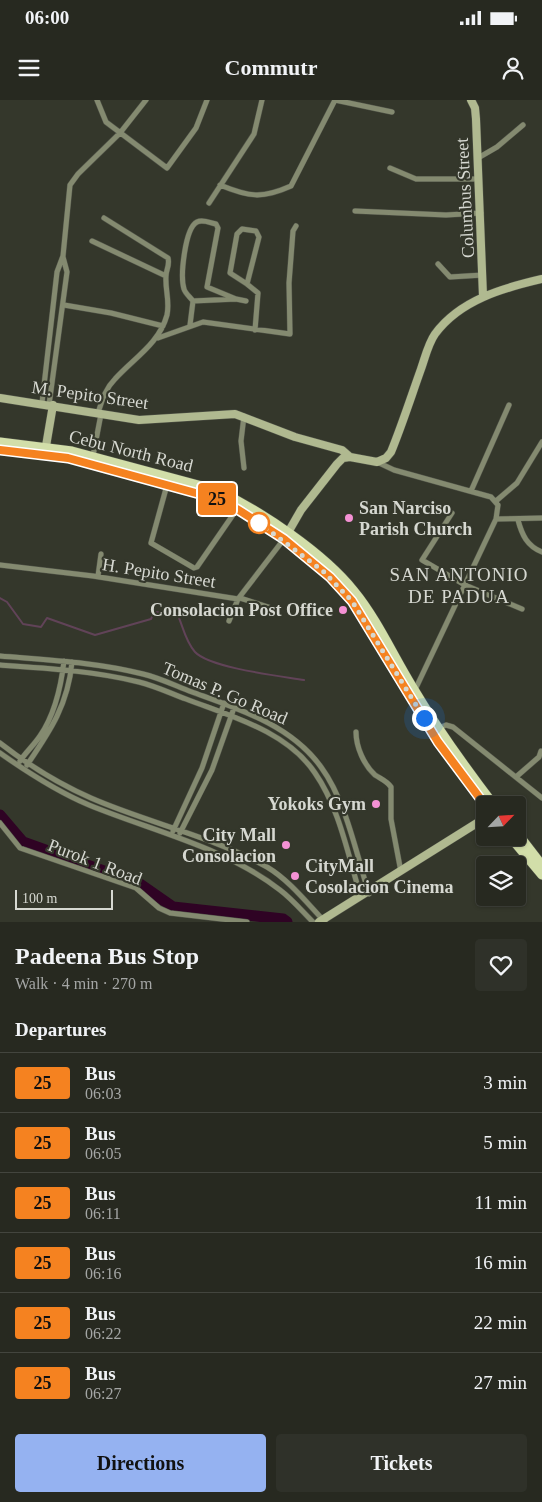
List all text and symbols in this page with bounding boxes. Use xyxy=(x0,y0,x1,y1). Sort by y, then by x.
text: 06:00 xyxy=(25,7,69,28)
icon: menu xyxy=(15,54,43,82)
icon: person xyxy=(499,54,527,82)
text: Commutr xyxy=(225,55,317,80)
street label: Columbus Street xyxy=(452,137,478,259)
street label: M. Pepito Street xyxy=(30,377,150,413)
street label: Cebu North Road xyxy=(67,426,195,476)
line badge: 25 xyxy=(194,483,240,515)
text: 25 xyxy=(208,489,226,509)
place label: San Narciso Parish Church xyxy=(359,498,472,539)
unlabelled marker xyxy=(248,512,270,534)
marker: San Narciso Parish Church xyxy=(343,512,355,524)
street label: H. Pepito Street xyxy=(101,554,217,592)
district label: SAN ANTONIO DE PADUA xyxy=(390,564,528,607)
place label: Consolacion Post Office xyxy=(150,600,333,620)
marker: Consolacion Post Office xyxy=(337,604,349,616)
street label: Tomas P. Go Road xyxy=(160,658,290,728)
your location xyxy=(412,706,437,731)
place label: Yokoks Gym xyxy=(267,794,366,814)
north arrow xyxy=(476,796,526,846)
map controls xyxy=(476,796,526,906)
marker: Yokoks Gym xyxy=(370,798,382,810)
place label: City Mall Consolacion xyxy=(182,825,276,866)
street label: Purok 1 Road xyxy=(45,835,145,889)
marker: City Mall Consolacion xyxy=(280,839,292,851)
place label: CityMall Cosolacion Cinema xyxy=(305,856,454,897)
button: layers xyxy=(476,856,526,906)
marker: CityMall Cosolacion Cinema xyxy=(289,870,301,882)
scale bar xyxy=(15,887,112,910)
text: 100 m xyxy=(22,891,57,906)
button: heart xyxy=(475,939,527,991)
text: Padeena Bus Stop xyxy=(15,943,199,969)
text: Walk · 4 min · 270 m xyxy=(15,975,152,992)
text: Departures xyxy=(15,1019,106,1040)
text: Bus xyxy=(85,1063,116,1084)
text: 3 min xyxy=(483,1072,527,1093)
text: 25 xyxy=(34,1073,52,1093)
text: 06:03 xyxy=(85,1085,121,1102)
text: Bus xyxy=(85,1123,116,1144)
text: 5 min xyxy=(483,1132,527,1153)
text: 25 xyxy=(34,1133,52,1153)
text: 06:05 xyxy=(85,1145,121,1162)
text: Bus xyxy=(85,1183,116,1204)
text: 11 min xyxy=(474,1192,527,1213)
text: 25 xyxy=(34,1193,52,1213)
text: 06:11 xyxy=(85,1205,121,1222)
text: Bus xyxy=(85,1243,116,1264)
text: 16 min xyxy=(474,1252,527,1273)
text: 25 xyxy=(34,1253,52,1273)
text: 06:16 xyxy=(85,1265,121,1282)
text: Bus xyxy=(85,1303,116,1324)
text: 22 min xyxy=(474,1312,527,1333)
text: 25 xyxy=(34,1313,52,1333)
text: 06:22 xyxy=(85,1325,121,1342)
text: Bus xyxy=(85,1363,116,1384)
text: 27 min xyxy=(474,1372,527,1393)
text: 25 xyxy=(34,1373,52,1393)
text: 06:27 xyxy=(85,1385,121,1402)
button: Directions xyxy=(15,1434,266,1492)
button: Tickets xyxy=(276,1434,527,1492)

